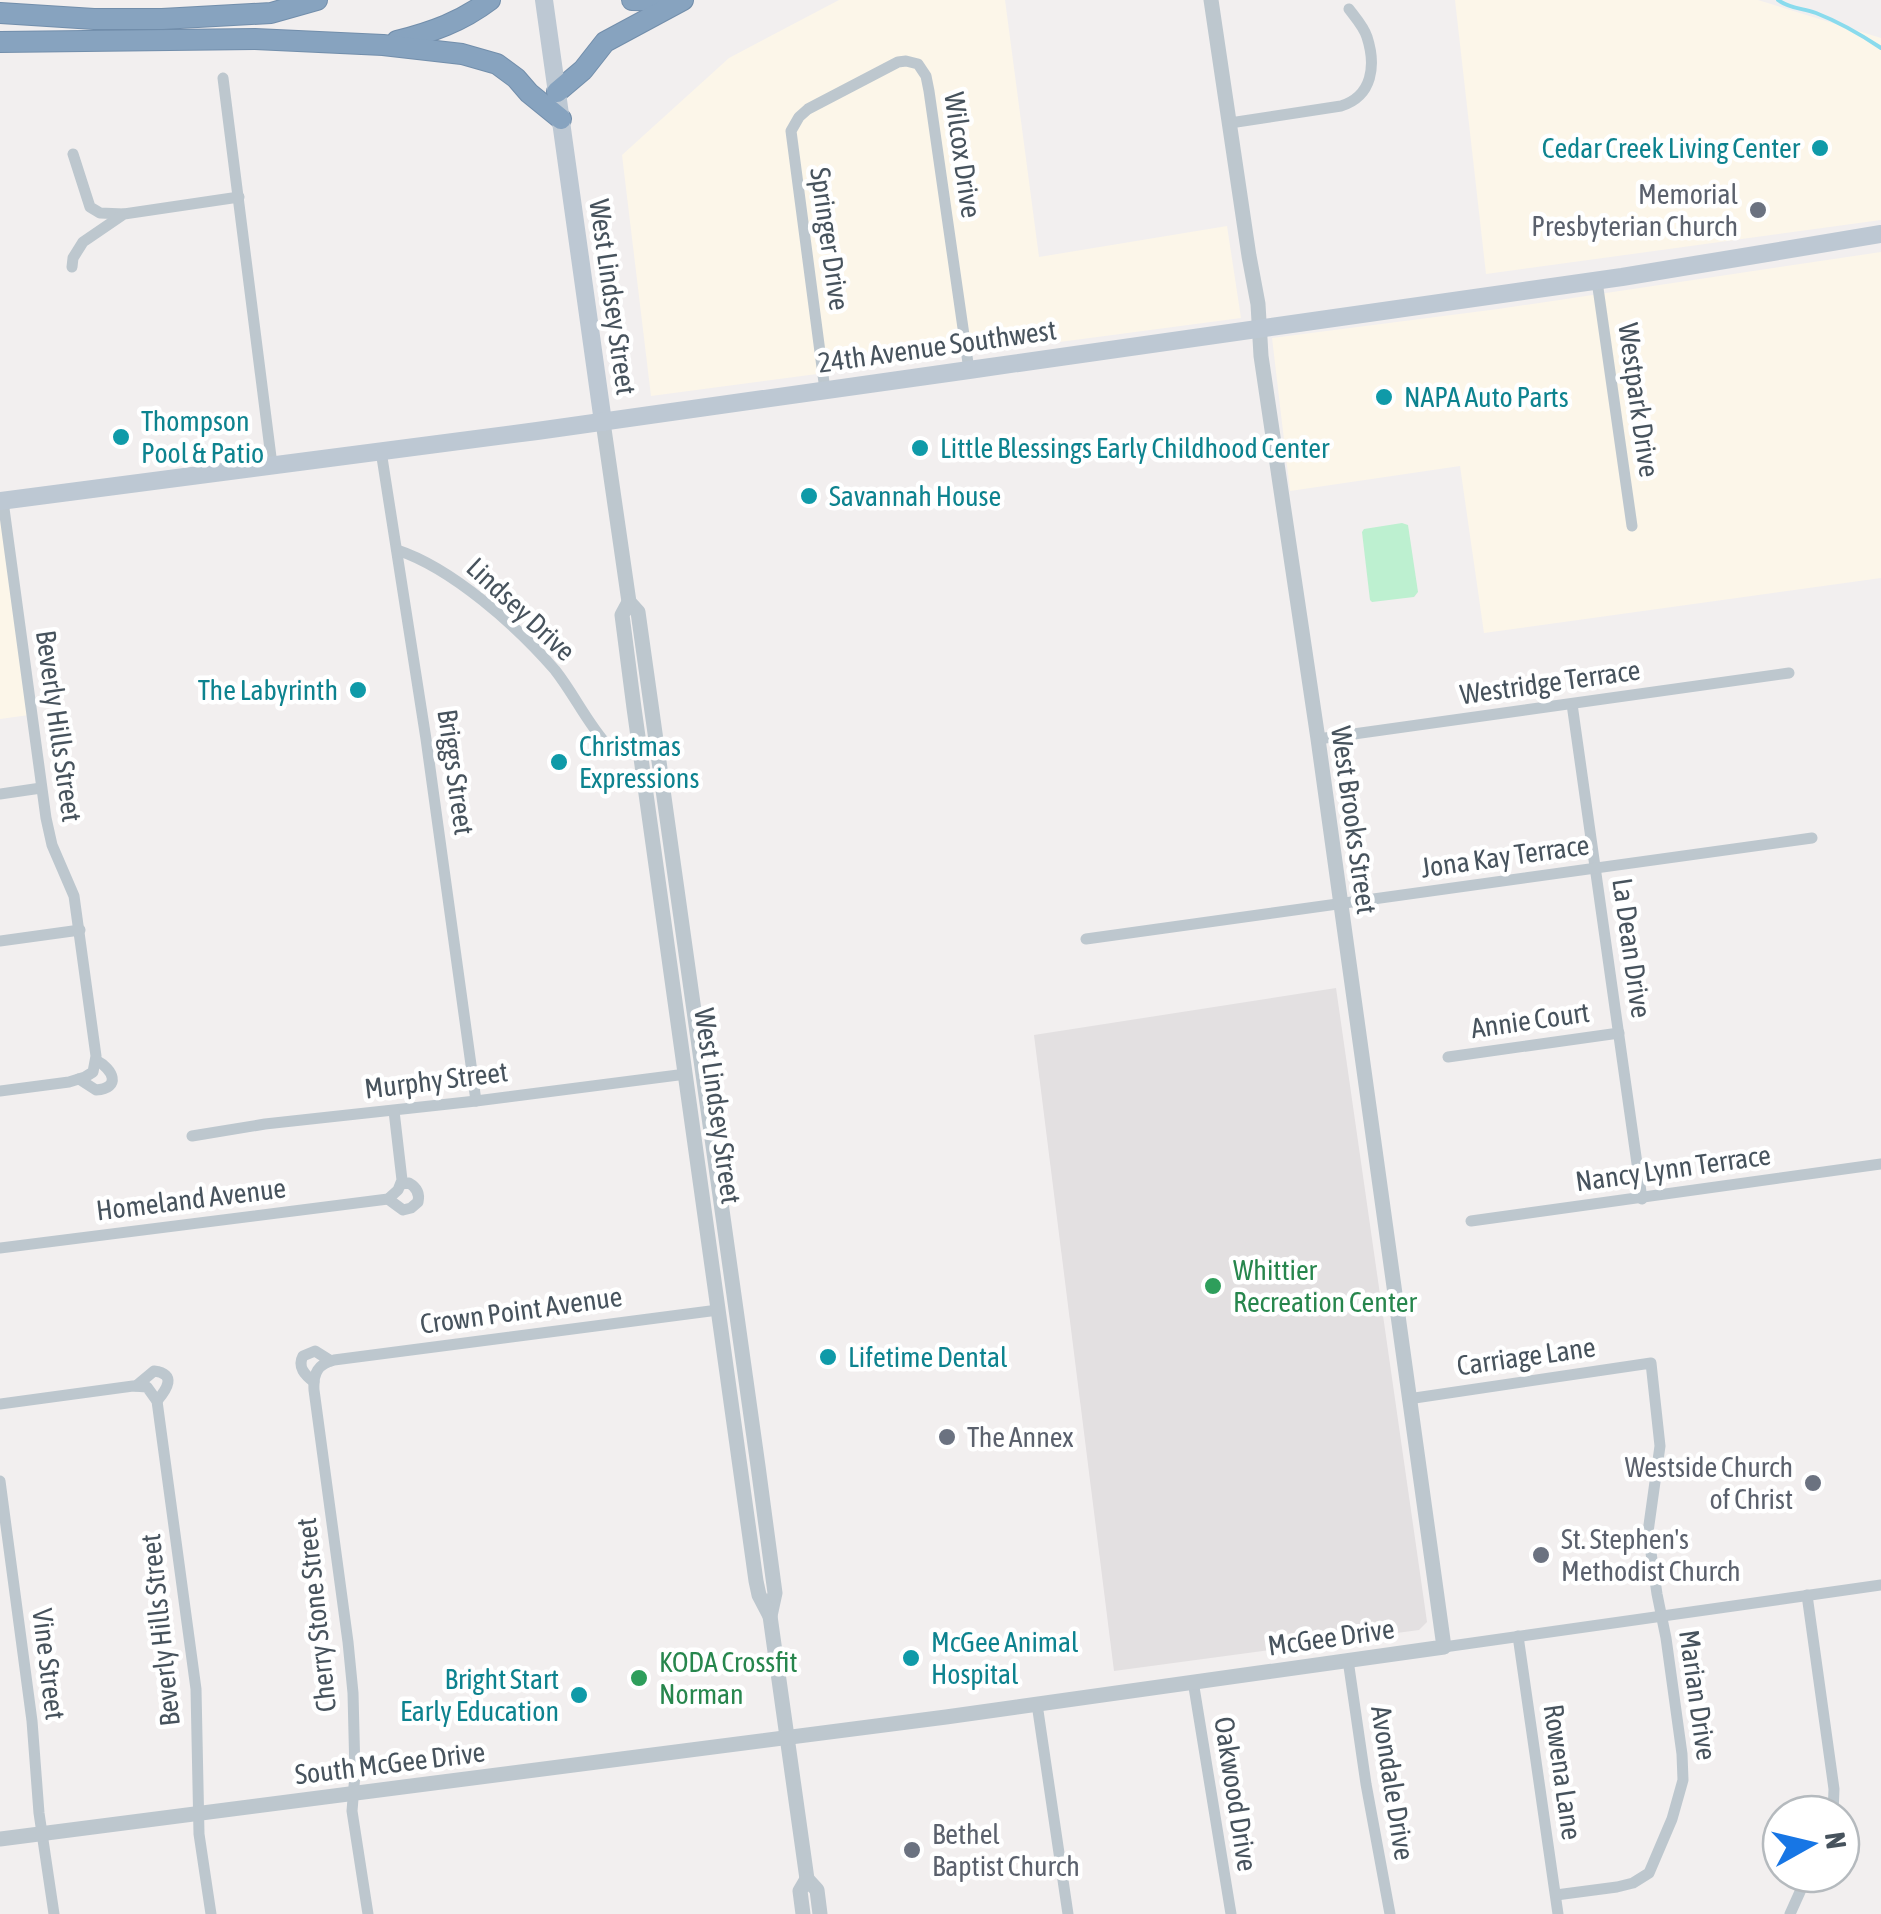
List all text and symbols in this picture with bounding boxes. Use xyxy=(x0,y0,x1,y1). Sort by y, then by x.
street label: Wilcox Drive xyxy=(938,90,988,220)
place label: Cedar Creek Living Center xyxy=(1542,132,1801,164)
marker: Cedar Creek Living Center xyxy=(1809,137,1831,159)
street label: Springer Drive xyxy=(804,165,856,313)
place label: Memorial Presbyterian Church xyxy=(1531,178,1739,242)
street label: West Lindsey Street xyxy=(583,197,643,397)
marker: Memorial Presbyterian Church xyxy=(1747,199,1769,221)
street label: 24th Avenue Southwest xyxy=(816,313,1058,379)
street label: Westpark Drive xyxy=(1612,321,1666,479)
place label: NAPA Auto Parts xyxy=(1404,381,1569,413)
marker: NAPA Auto Parts xyxy=(1373,386,1395,408)
place label: Thompson Pool & Patio xyxy=(141,405,264,469)
marker: Thompson Pool & Patio xyxy=(110,426,132,448)
place label: Little Blessings Early Childhood Center xyxy=(940,432,1330,464)
marker: Little Blessings Early Childhood Center xyxy=(909,437,931,459)
place label: Savannah House xyxy=(829,480,1001,512)
marker: Savannah House xyxy=(798,485,820,507)
street label: Lindsey Drive xyxy=(460,551,582,667)
street label: Beverly Hills Street xyxy=(30,628,88,824)
street label: Westridge Terrace xyxy=(1458,654,1642,710)
place label: The Labyrinth xyxy=(198,674,338,706)
marker: The Labyrinth xyxy=(347,679,369,701)
street label: Briggs Street xyxy=(431,707,481,837)
street label: West Brooks Street xyxy=(1325,724,1383,916)
place label: Christmas Expressions xyxy=(579,730,699,794)
marker: Christmas Expressions xyxy=(548,751,570,773)
street label: Jona Kay Terrace xyxy=(1419,828,1591,884)
street label: La Dean Drive xyxy=(1606,876,1658,1020)
street label: Annie Court xyxy=(1469,996,1591,1044)
street label: West Lindsey Street xyxy=(688,1006,748,1206)
street label: Murphy Street xyxy=(362,1055,510,1105)
street label: Nancy Lynn Terrace xyxy=(1573,1138,1773,1198)
street label: Homeland Avenue xyxy=(94,1171,288,1227)
place label: Whittier Recreation Center xyxy=(1233,1254,1417,1318)
marker: Whittier Recreation Center xyxy=(1202,1275,1224,1297)
street label: Crown Point Avenue xyxy=(418,1280,624,1340)
street label: Carriage Lane xyxy=(1455,1330,1597,1382)
place label: Lifetime Dental xyxy=(848,1341,1008,1373)
marker: Lifetime Dental xyxy=(817,1346,839,1368)
place label: The Annex xyxy=(967,1421,1074,1453)
marker: The Annex xyxy=(936,1426,958,1448)
place label: Westside Church of Christ xyxy=(1625,1451,1793,1515)
marker: Westside Church of Christ xyxy=(1802,1472,1824,1494)
street label: Cherry Stone Street xyxy=(290,1516,342,1714)
place label: St. Stephen's Methodist Church xyxy=(1561,1523,1741,1587)
street label: Beverly Hills Street xyxy=(134,1532,186,1728)
marker: St. Stephen's Methodist Church xyxy=(1530,1544,1552,1566)
street label: Vine Street xyxy=(26,1607,72,1721)
street label: McGee Drive xyxy=(1266,1612,1396,1662)
place label: McGee Animal Hospital xyxy=(931,1626,1079,1690)
street label: Marian Drive xyxy=(1673,1628,1723,1762)
place label: KODA Crossfit Norman xyxy=(659,1646,798,1710)
marker: McGee Animal Hospital xyxy=(900,1647,922,1669)
place label: Bright Start Early Education xyxy=(400,1663,559,1727)
marker: KODA Crossfit Norman xyxy=(628,1667,650,1689)
marker: Bright Start Early Education xyxy=(568,1684,590,1706)
street label: Rowena Lane xyxy=(1538,1702,1588,1842)
street label: Avondale Drive xyxy=(1365,1703,1421,1863)
street label: Oakwood Drive xyxy=(1208,1715,1264,1873)
street label: South McGee Drive xyxy=(293,1735,487,1791)
north arrow xyxy=(1761,1794,1861,1894)
place label: Bethel Baptist Church xyxy=(932,1818,1080,1882)
text: N xyxy=(1819,1830,1853,1851)
marker: Bethel Baptist Church xyxy=(901,1839,923,1861)

